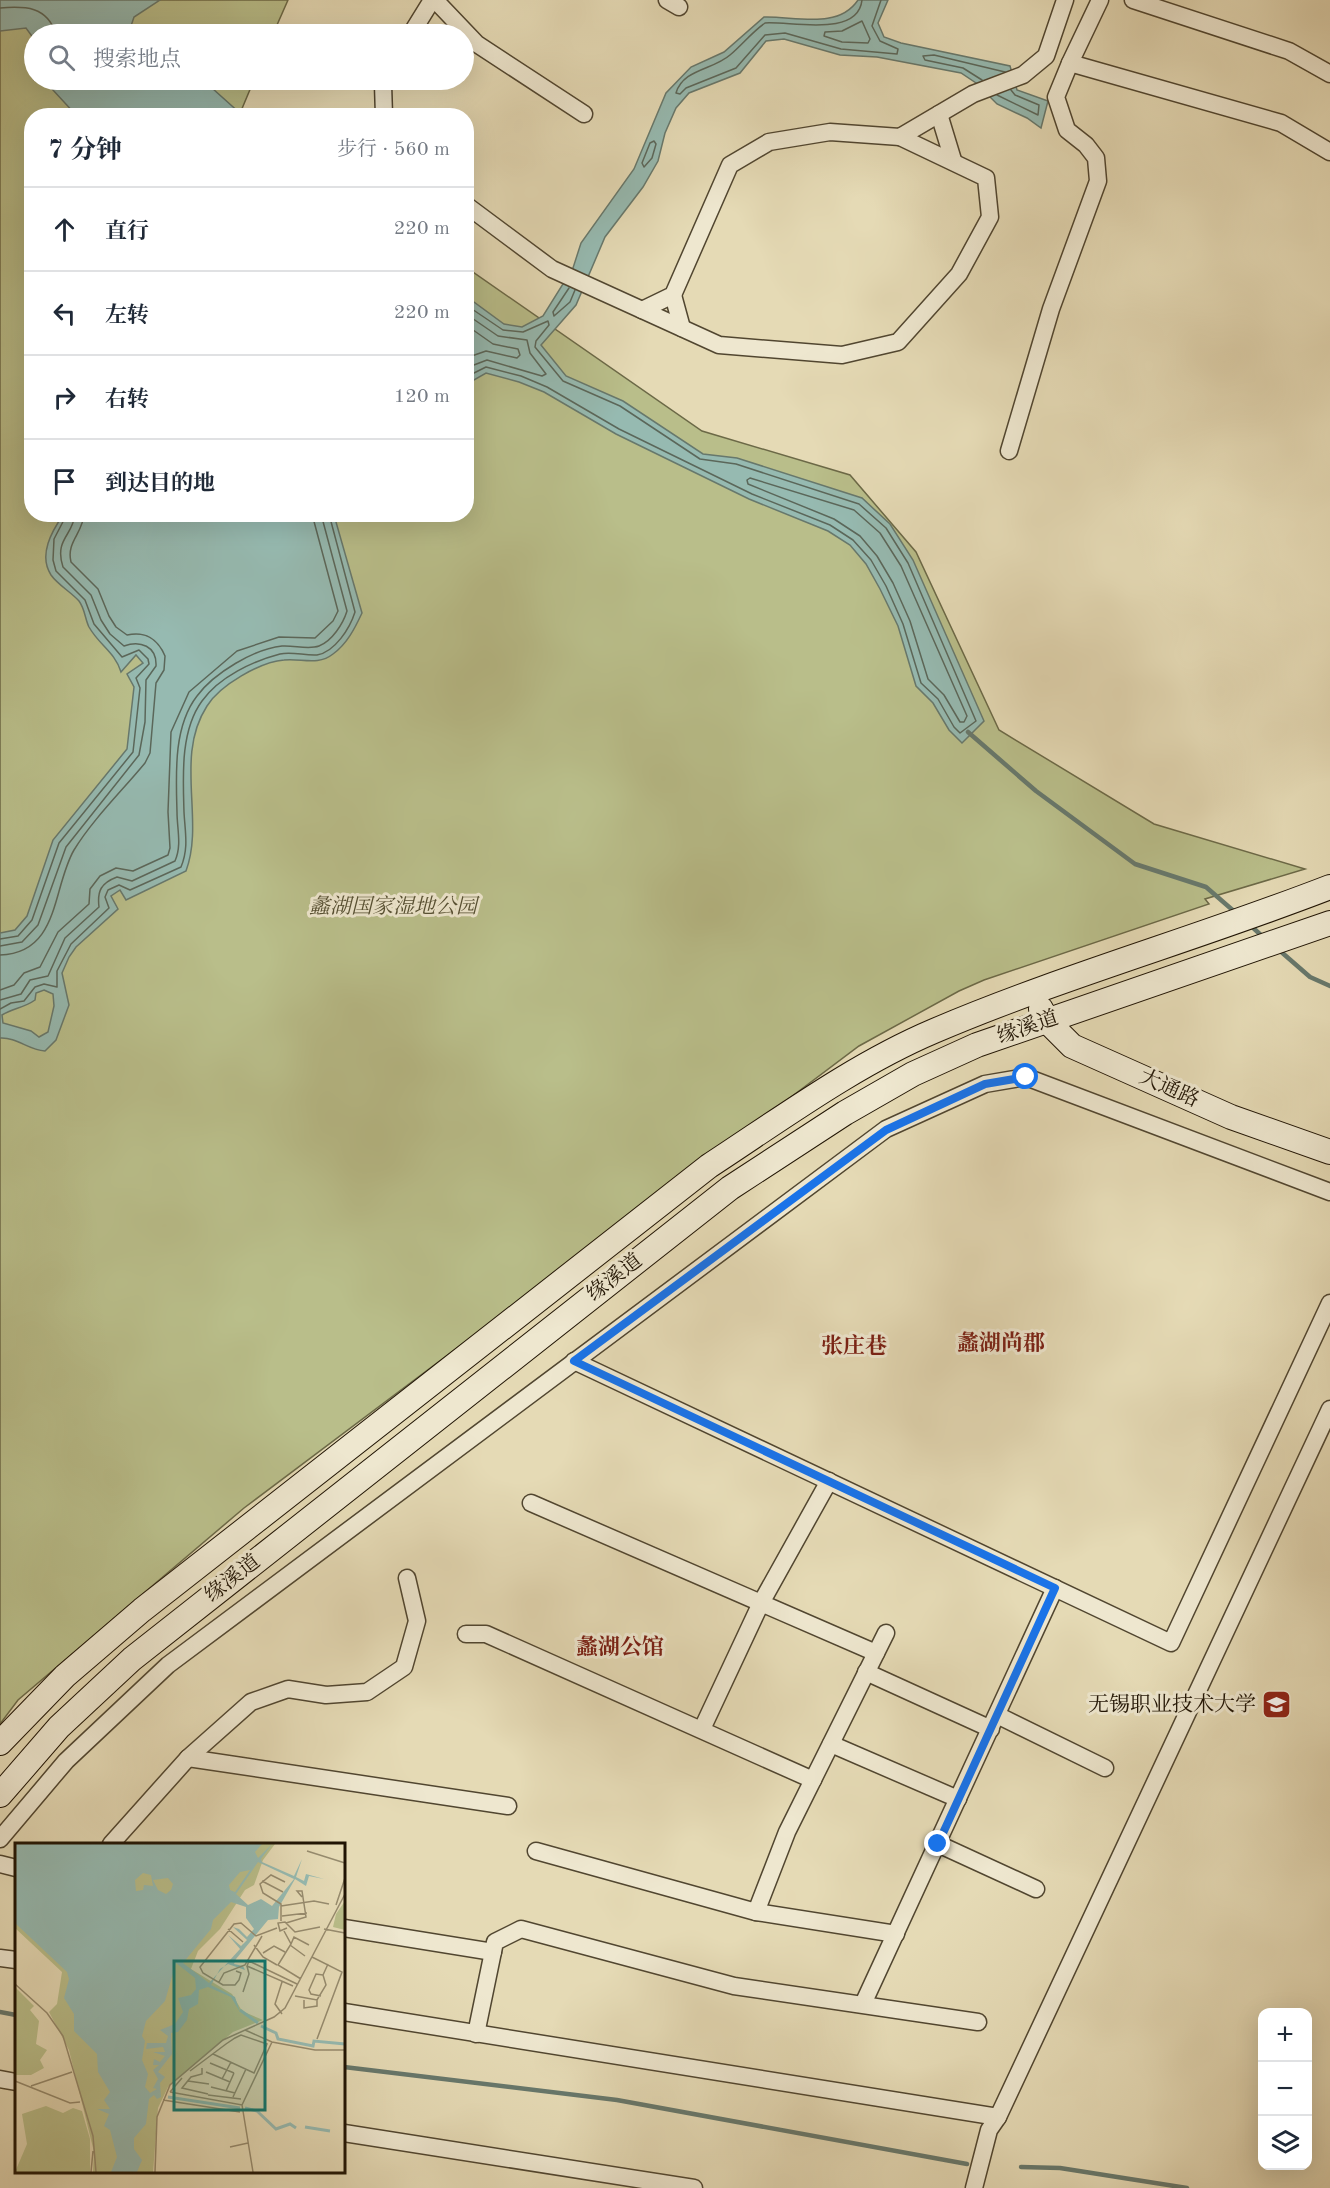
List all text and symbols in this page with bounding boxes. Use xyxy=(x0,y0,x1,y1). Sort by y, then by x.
search box xyxy=(24,24,474,90)
icon: search xyxy=(45,41,78,74)
text: 搜索地点 xyxy=(93,49,181,71)
text: 7 分钟 xyxy=(48,138,122,164)
text: 步行 · 560 m xyxy=(337,140,450,160)
icon: ahead xyxy=(48,213,81,246)
text: 220 m xyxy=(394,219,450,239)
text: 直行 xyxy=(105,221,149,243)
icon: left xyxy=(48,297,81,330)
text: 220 m xyxy=(394,303,450,323)
text: 左转 xyxy=(105,305,149,327)
icon: right xyxy=(48,381,81,414)
text: 120 m xyxy=(394,387,450,407)
text: 右转 xyxy=(105,389,149,411)
icon: arrive xyxy=(48,465,81,498)
text: 到达目的地 xyxy=(105,473,215,495)
park label: 蠡湖国家湿地公园 xyxy=(309,895,480,918)
street label: 缘溪道 xyxy=(994,1006,1061,1048)
route start xyxy=(1012,1063,1038,1089)
street label: 大通路 xyxy=(1136,1065,1203,1111)
street label: 缘溪道 xyxy=(582,1249,646,1306)
district label: 蠡湖尚郡 xyxy=(957,1331,1045,1355)
district label: 张庄巷 xyxy=(821,1333,887,1358)
street label: 缘溪道 xyxy=(200,1550,264,1607)
district label: 蠡湖公馆 xyxy=(576,1635,664,1659)
school or university icon: 无锡职业技术大学 xyxy=(1261,1689,1293,1721)
place label: 无锡职业技术大学 xyxy=(1088,1693,1256,1716)
route end xyxy=(924,1830,950,1856)
inset map xyxy=(15,1843,345,2173)
map controls xyxy=(1258,2008,1312,2170)
button: + xyxy=(1258,2008,1312,2062)
button: − xyxy=(1258,2062,1312,2116)
button: layers xyxy=(1258,2116,1312,2170)

